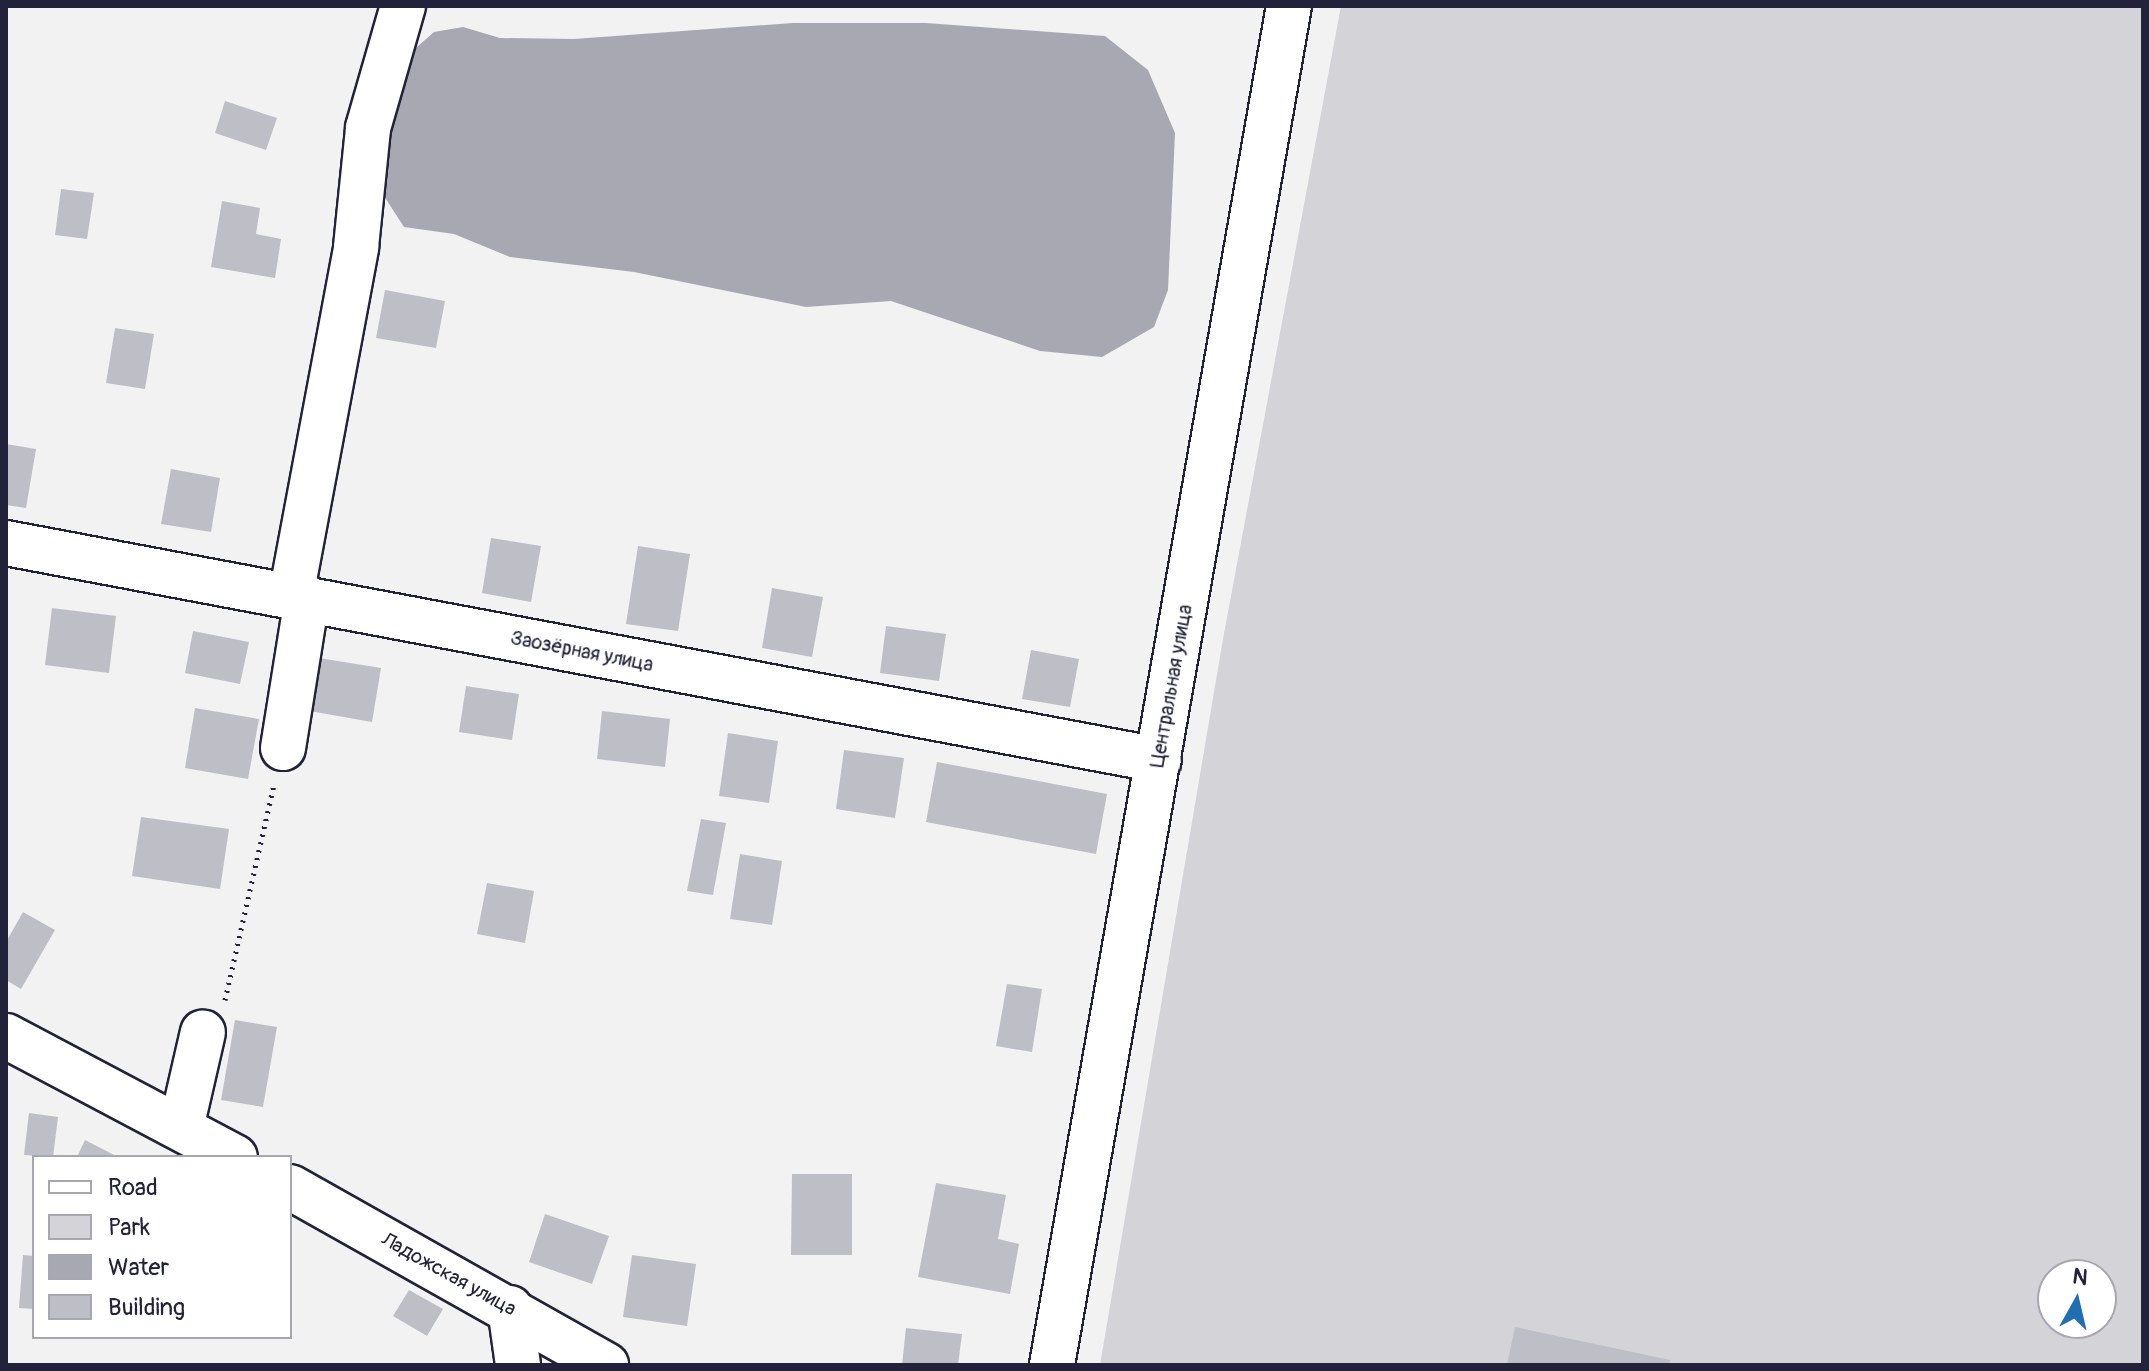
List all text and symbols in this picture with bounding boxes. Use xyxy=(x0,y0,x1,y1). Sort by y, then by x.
street label: Центральная улица xyxy=(1145,603,1197,769)
street label: Заозёрная улица xyxy=(509,625,655,677)
legend xyxy=(32,1155,292,1339)
text: Road xyxy=(108,1173,158,1202)
text: Park xyxy=(108,1213,150,1242)
street label: Ладожская улица xyxy=(378,1227,520,1321)
text: Water xyxy=(108,1253,169,1282)
north arrow xyxy=(2037,1259,2117,1339)
text: N xyxy=(2071,1262,2089,1292)
text: Building xyxy=(108,1293,185,1322)

